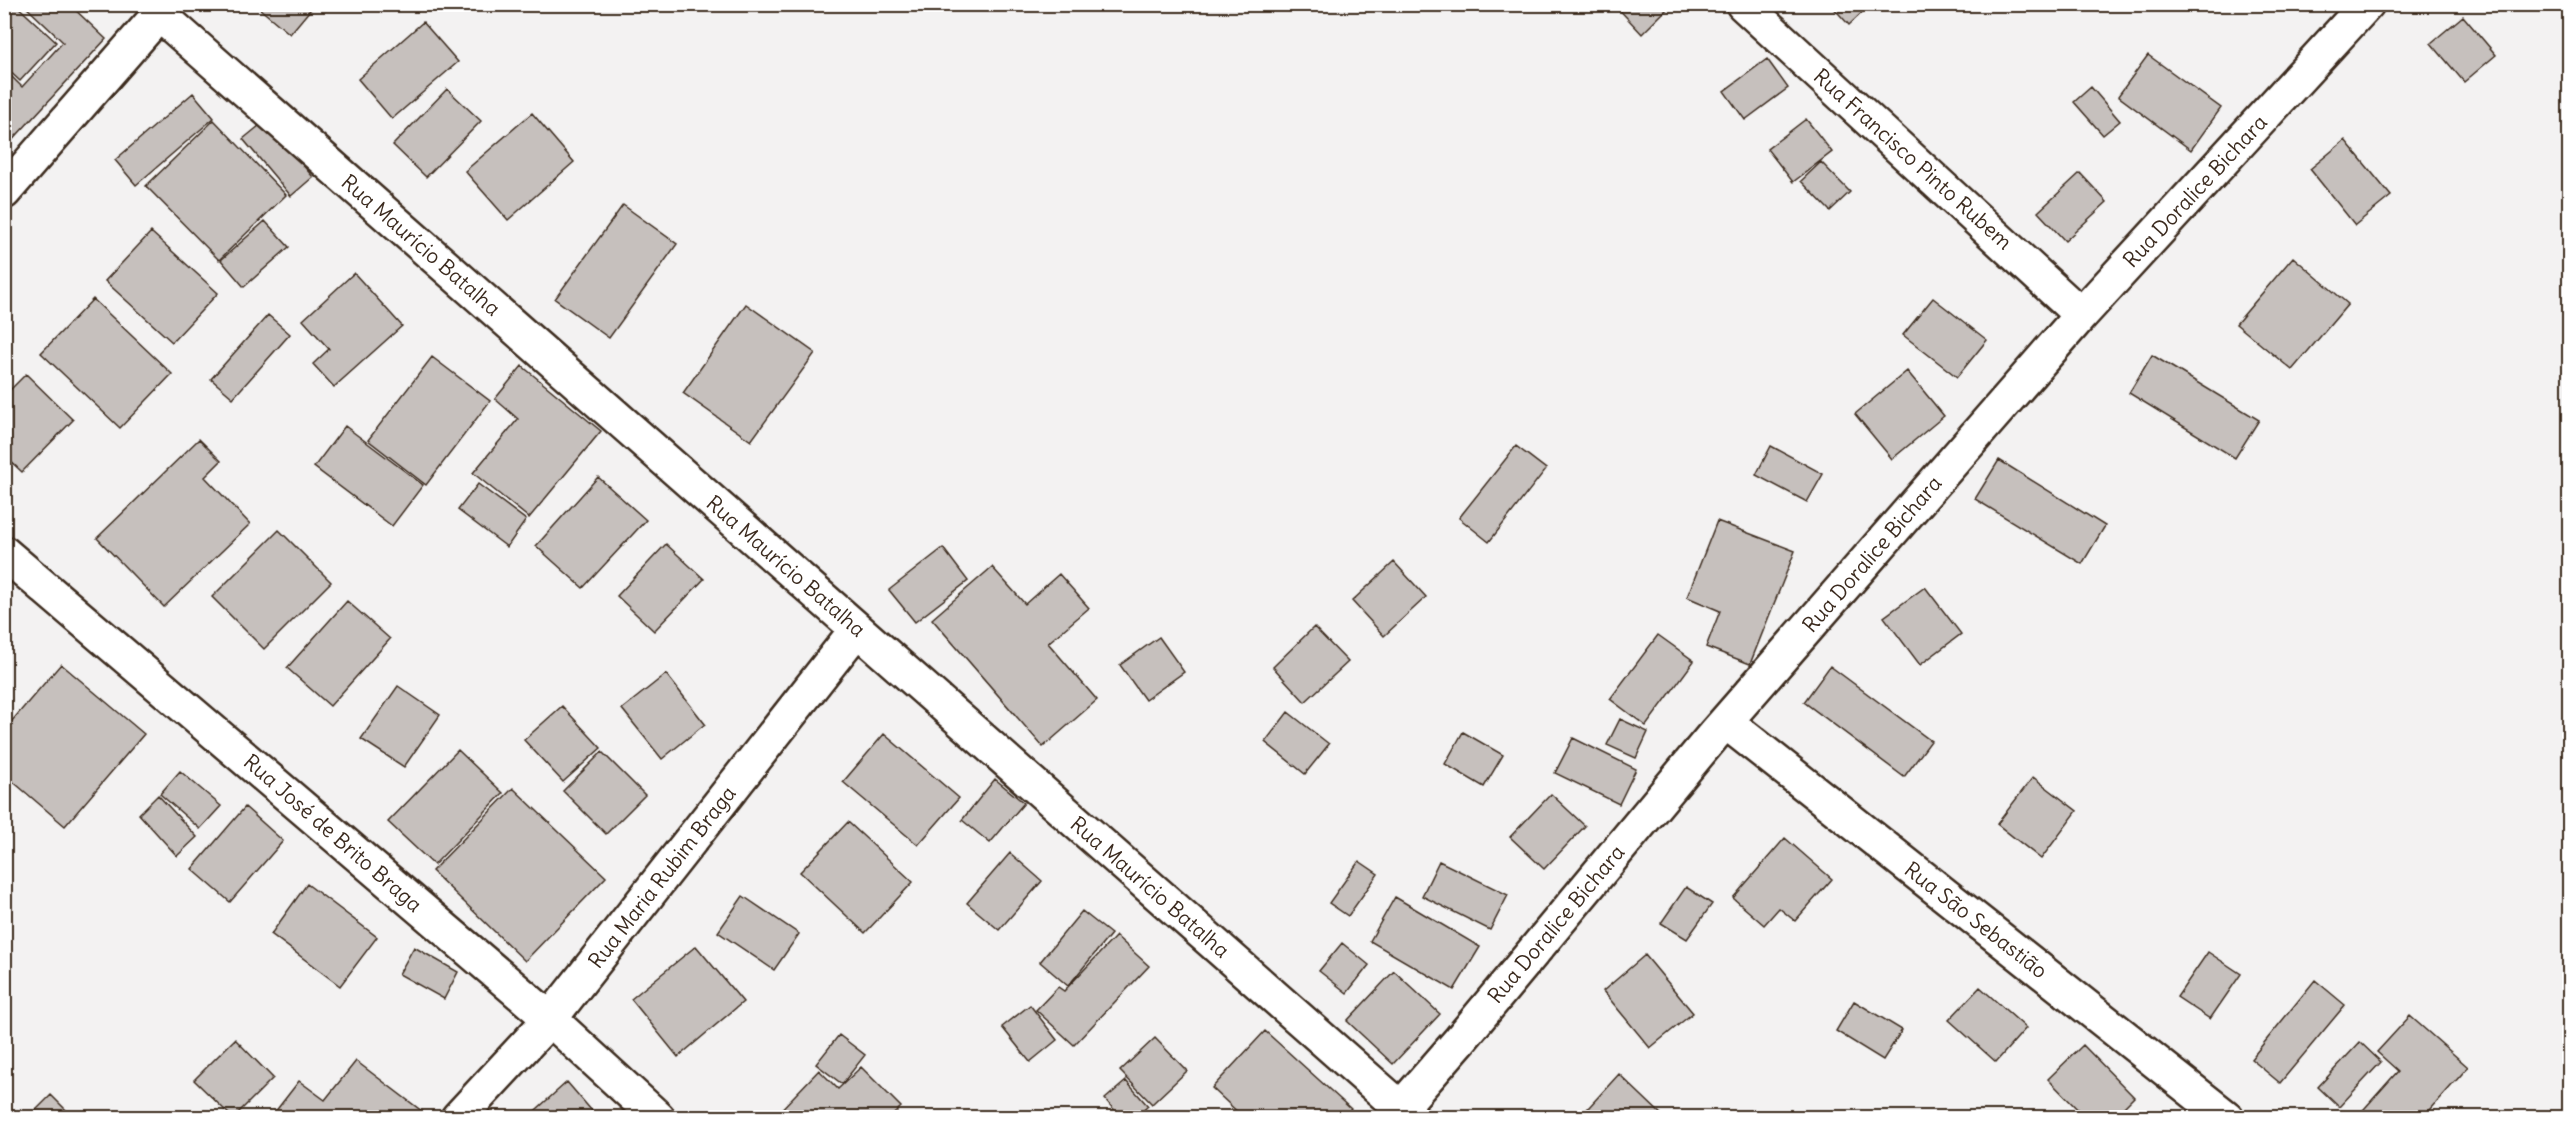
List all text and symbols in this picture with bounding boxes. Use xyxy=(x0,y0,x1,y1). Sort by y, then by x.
street label: Rua Francisco Pinto Rubem xyxy=(1808,63,2018,255)
street label: Rua Doralice Bichara xyxy=(2117,109,2273,273)
street label: Rua Maurício Batalha xyxy=(336,168,506,322)
street label: Rua Doralice Bichara xyxy=(1797,470,1947,638)
street label: Rua Maurício Batalha xyxy=(701,489,871,643)
street label: Rua José de Brito Braga xyxy=(238,748,428,918)
street label: Rua Maria Rubim Braga xyxy=(582,780,742,974)
street label: Rua Maurício Batalha xyxy=(1065,810,1235,964)
street label: Rua Doralice Bichara xyxy=(1482,839,1630,1009)
street label: Rua São Sebastião xyxy=(1899,856,2053,984)

